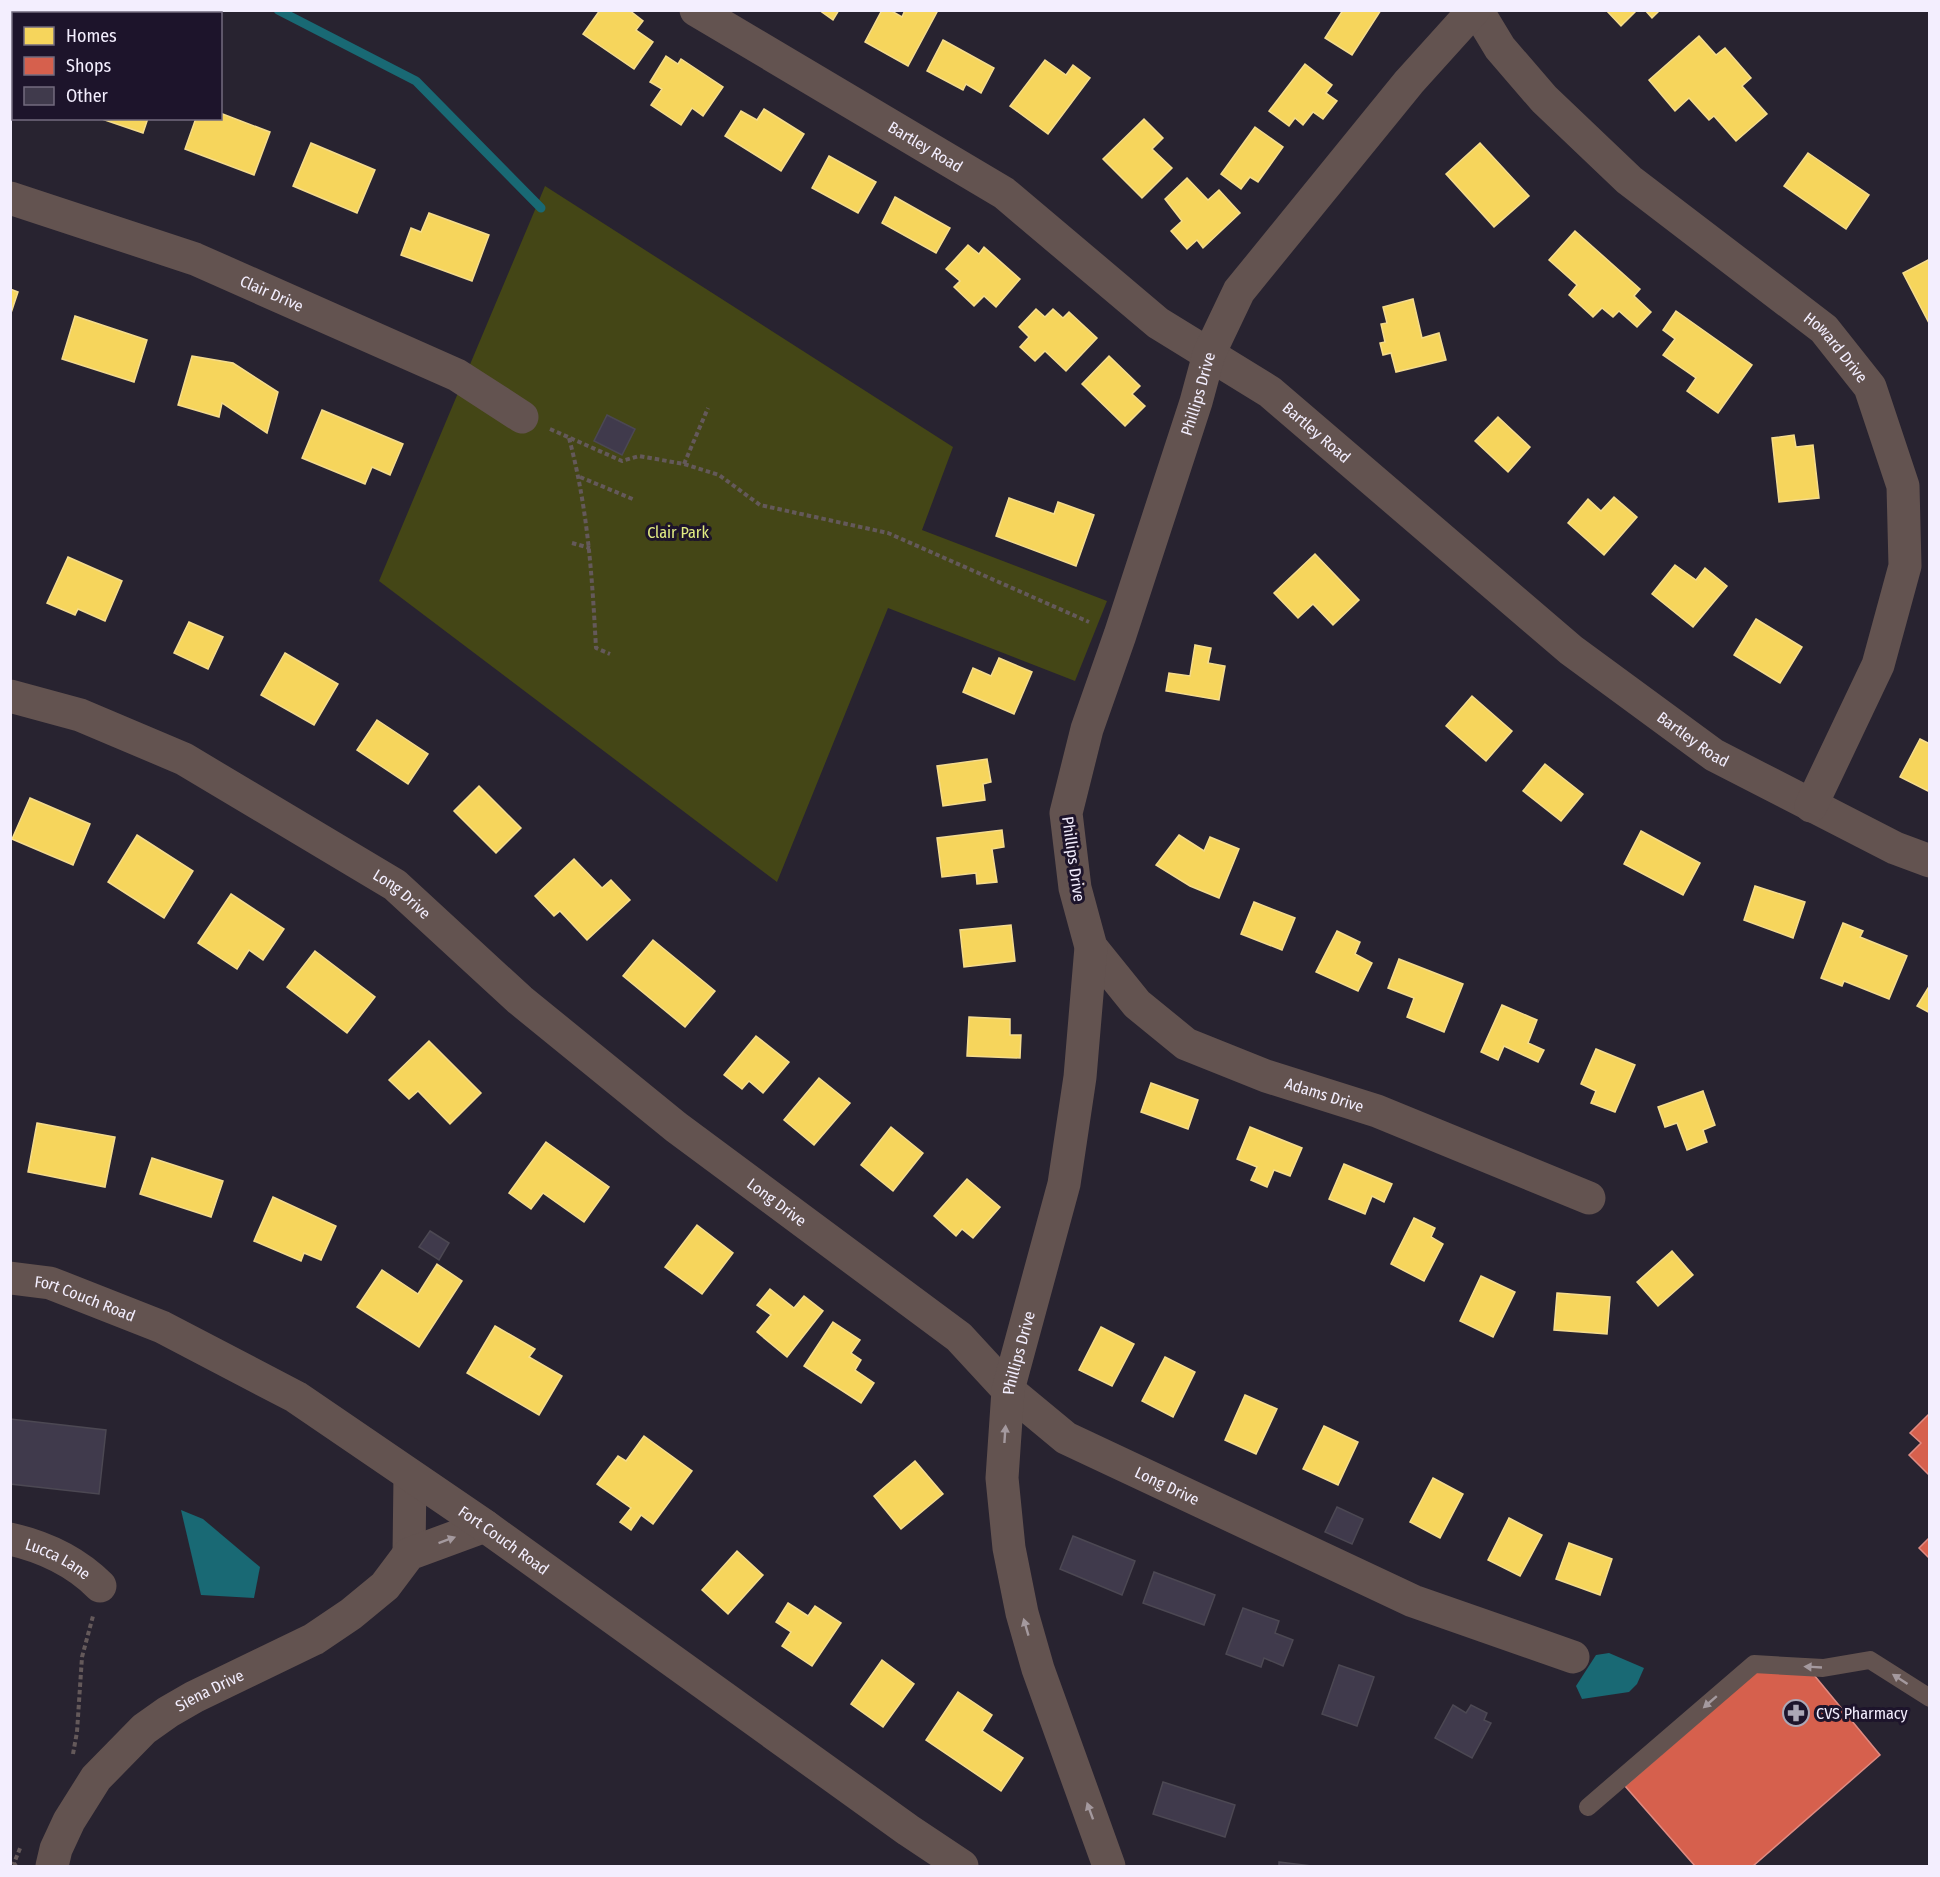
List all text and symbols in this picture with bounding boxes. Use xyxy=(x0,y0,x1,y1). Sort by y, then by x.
legend xyxy=(12,12,222,120)
text: Homes xyxy=(66,25,117,47)
text: Shops xyxy=(66,55,111,77)
text: Other xyxy=(66,85,109,107)
street label: Bartley Road xyxy=(885,117,966,176)
street label: Clair Drive xyxy=(237,271,306,316)
street label: Howard Drive xyxy=(1800,308,1872,386)
street label: Phillips Drive xyxy=(1177,350,1219,438)
street label: Bartley Road xyxy=(1279,398,1354,467)
park label: Clair Park xyxy=(647,523,709,542)
street label: Bartley Road xyxy=(1653,708,1732,771)
street label: Phillips Drive xyxy=(1058,815,1089,903)
street label: Long Drive xyxy=(370,865,434,923)
street label: Adams Drive xyxy=(1283,1074,1366,1116)
street label: Long Drive xyxy=(743,1174,810,1231)
street label: Fort Couch Road xyxy=(33,1272,138,1326)
street label: Phillips Drive xyxy=(999,1309,1039,1395)
one-way arrow xyxy=(1001,1425,1010,1444)
street label: Long Drive xyxy=(1132,1463,1202,1509)
street label: Fort Couch Road xyxy=(455,1502,552,1579)
street label: Lucca Lane xyxy=(23,1535,94,1584)
one-way arrow xyxy=(438,1535,456,1545)
one-way arrow xyxy=(1021,1618,1030,1636)
one-way arrow xyxy=(1803,1663,1822,1672)
street label: Siena Drive xyxy=(172,1665,247,1716)
one-way arrow xyxy=(1892,1674,1908,1685)
one-way arrow xyxy=(1703,1695,1718,1708)
pharmacy icon: CVS Pharmacy xyxy=(1781,1698,1811,1728)
place label: CVS Pharmacy xyxy=(1816,1704,1909,1723)
one-way arrow xyxy=(1084,1802,1094,1820)

